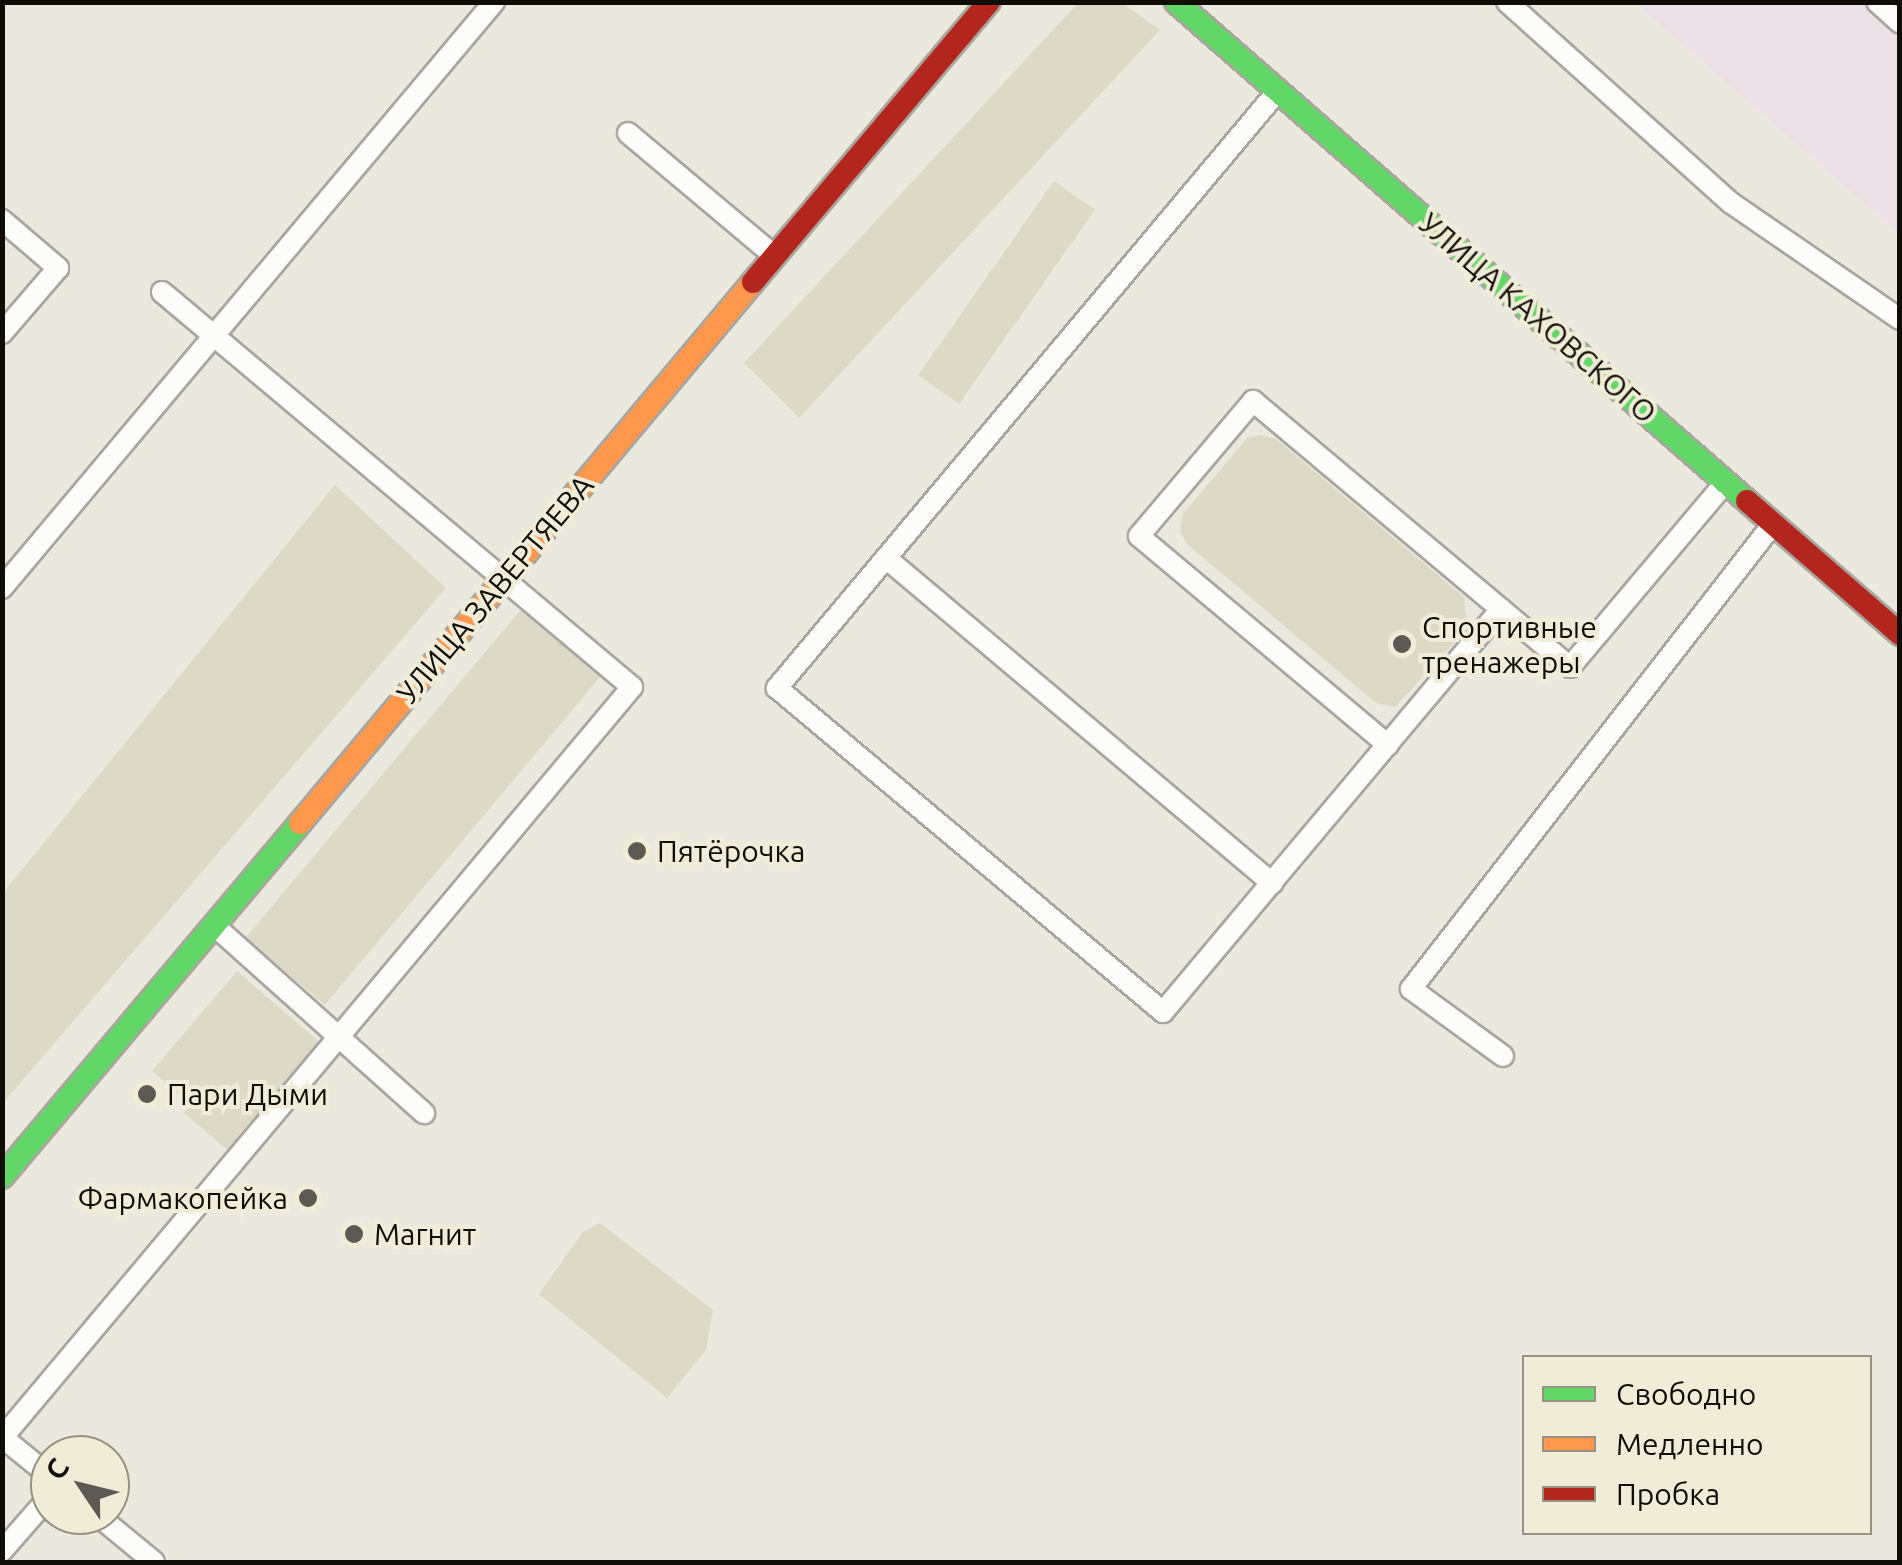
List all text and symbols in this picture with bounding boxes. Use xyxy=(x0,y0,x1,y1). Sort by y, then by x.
street label: УЛИЦА КАХОВСКОГО xyxy=(1412,205,1664,431)
street label: УЛИЦА ЗАВЕРТЯЕВА xyxy=(389,468,601,710)
place label: Спортивные тренажеры xyxy=(1422,609,1597,680)
marker: Спортивные тренажеры xyxy=(1391,633,1413,655)
place label: Пятёрочка xyxy=(657,833,805,869)
marker: Пятёрочка xyxy=(626,840,648,862)
place label: Пари Дыми xyxy=(167,1076,328,1112)
marker: Пари Дыми xyxy=(136,1083,158,1105)
place label: Фармакопейка xyxy=(77,1180,288,1216)
marker: Фармакопейка xyxy=(297,1187,319,1209)
place label: Магнит xyxy=(374,1216,476,1252)
marker: Магнит xyxy=(343,1223,365,1245)
legend xyxy=(1522,1355,1872,1535)
text: Свободно xyxy=(1616,1377,1756,1411)
text: Медленно xyxy=(1616,1427,1764,1461)
north arrow xyxy=(30,1435,130,1535)
text: С xyxy=(39,1452,74,1485)
text: Пробка xyxy=(1616,1477,1720,1511)

